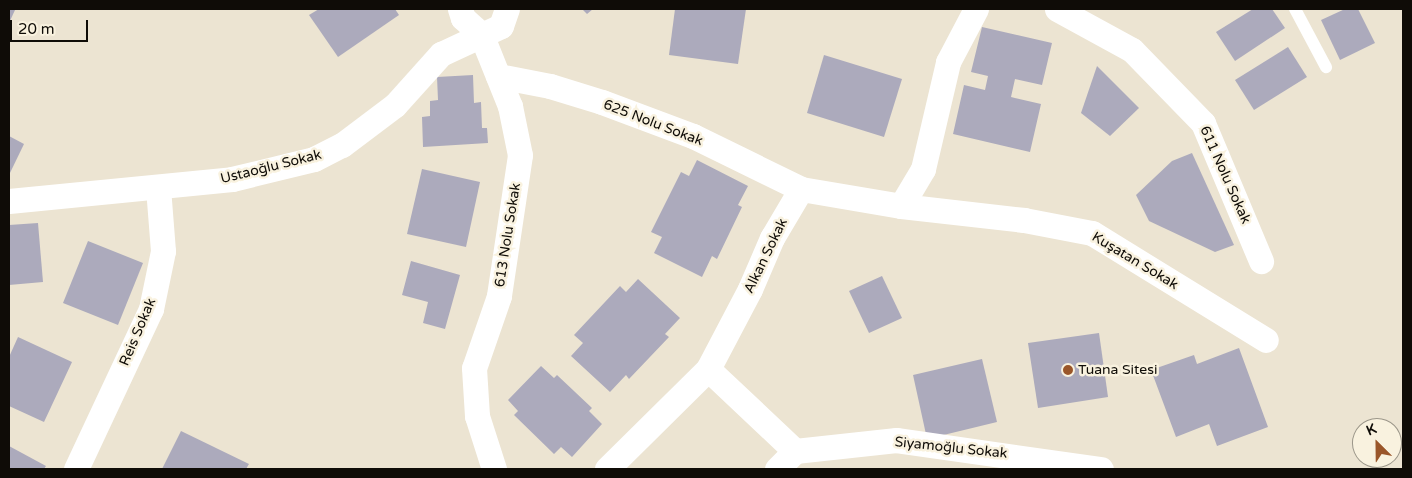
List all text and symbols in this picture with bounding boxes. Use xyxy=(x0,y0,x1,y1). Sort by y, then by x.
scale bar xyxy=(12,10,90,42)
text: 20 m xyxy=(18,20,55,38)
street label: 625 Nolu Sokak xyxy=(601,96,705,150)
street label: 611 Nolu Sokak xyxy=(1196,123,1254,227)
street label: Ustaoğlu Sokak xyxy=(219,146,323,188)
street label: 613 Nolu Sokak xyxy=(491,182,525,288)
street label: Alkan Sokak xyxy=(741,216,791,296)
street label: Kuşatan Sokak xyxy=(1089,229,1181,293)
street label: Reis Sokak xyxy=(116,296,160,368)
place label: Tuana Sitesi xyxy=(1078,362,1157,378)
marker: Tuana Sitesi xyxy=(1062,364,1074,376)
north arrow xyxy=(1352,418,1402,468)
text: K xyxy=(1364,420,1379,439)
street label: Siyamoğlu Sokak xyxy=(894,434,1008,462)

